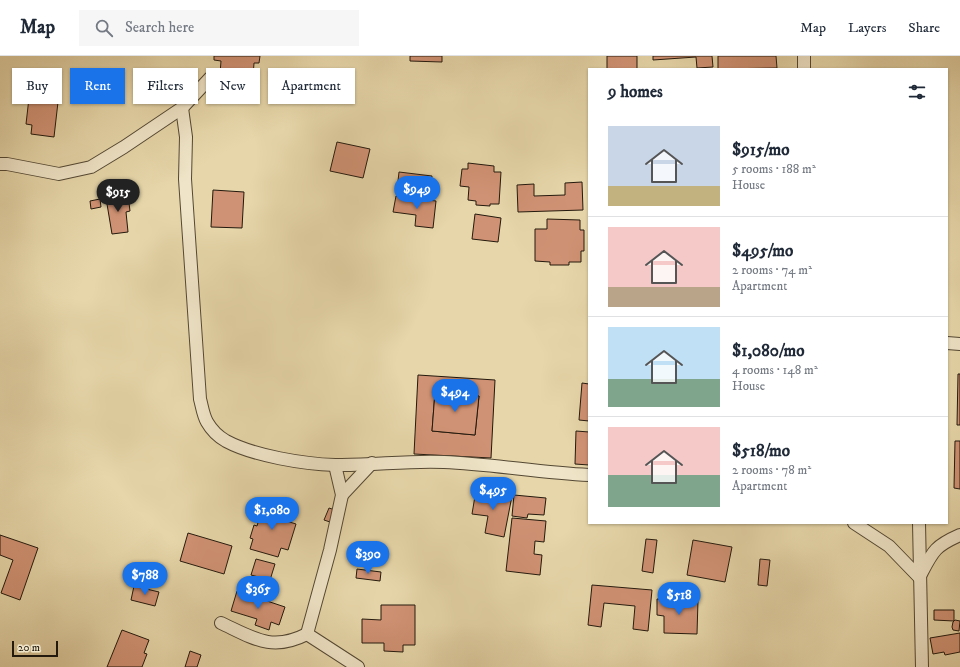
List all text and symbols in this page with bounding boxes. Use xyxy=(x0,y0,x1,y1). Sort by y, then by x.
search box xyxy=(79,10,359,46)
text: Map xyxy=(20,16,55,39)
icon: search xyxy=(93,17,115,39)
text: Search here xyxy=(125,18,194,37)
text: Map xyxy=(800,19,826,37)
text: Layers xyxy=(848,19,886,37)
text: Share xyxy=(908,19,940,37)
chip: Buy xyxy=(12,68,62,104)
chip: Rent xyxy=(70,68,125,104)
chip: Filters xyxy=(133,68,198,104)
chip: New xyxy=(206,68,260,104)
chip: Apartment xyxy=(268,68,355,104)
text: 9 homes xyxy=(608,81,663,103)
icon: filters xyxy=(906,81,928,103)
text: $915/mo xyxy=(732,139,790,161)
icon: home xyxy=(640,142,688,190)
text: 5 rooms · 188 m² xyxy=(732,161,816,177)
pin: $949 xyxy=(393,176,441,210)
text: House xyxy=(732,177,765,193)
pin: $915 xyxy=(94,179,142,213)
text: $949 xyxy=(403,181,431,197)
text: $915 xyxy=(106,184,130,200)
text: $495/mo xyxy=(732,240,793,262)
icon: home xyxy=(640,243,688,291)
text: 2 rooms · 74 m² xyxy=(732,262,812,278)
text: Apartment xyxy=(732,278,787,294)
text: $1,080/mo xyxy=(732,340,805,362)
icon: home xyxy=(640,343,688,391)
text: 4 rooms · 148 m² xyxy=(732,362,818,378)
text: House xyxy=(732,378,765,394)
pin: $494 xyxy=(431,379,479,413)
text: $494 xyxy=(441,384,469,400)
text: $518/mo xyxy=(732,440,790,462)
icon: home xyxy=(640,443,688,491)
text: 2 rooms · 78 m² xyxy=(732,462,811,478)
pin: $495 xyxy=(469,477,517,511)
text: Apartment xyxy=(732,478,787,494)
text: $495 xyxy=(479,482,507,498)
pin: $1,080 xyxy=(239,497,305,531)
text: $1,080 xyxy=(254,502,290,518)
pin: $390 xyxy=(344,541,392,575)
text: $390 xyxy=(355,546,381,562)
pin: $788 xyxy=(121,562,169,596)
text: $788 xyxy=(132,567,158,583)
pin: $365 xyxy=(234,576,282,610)
text: $365 xyxy=(245,581,271,597)
pin: $518 xyxy=(655,582,703,616)
text: $518 xyxy=(667,587,691,603)
scale bar xyxy=(12,639,58,658)
text: 20 m xyxy=(18,641,40,655)

